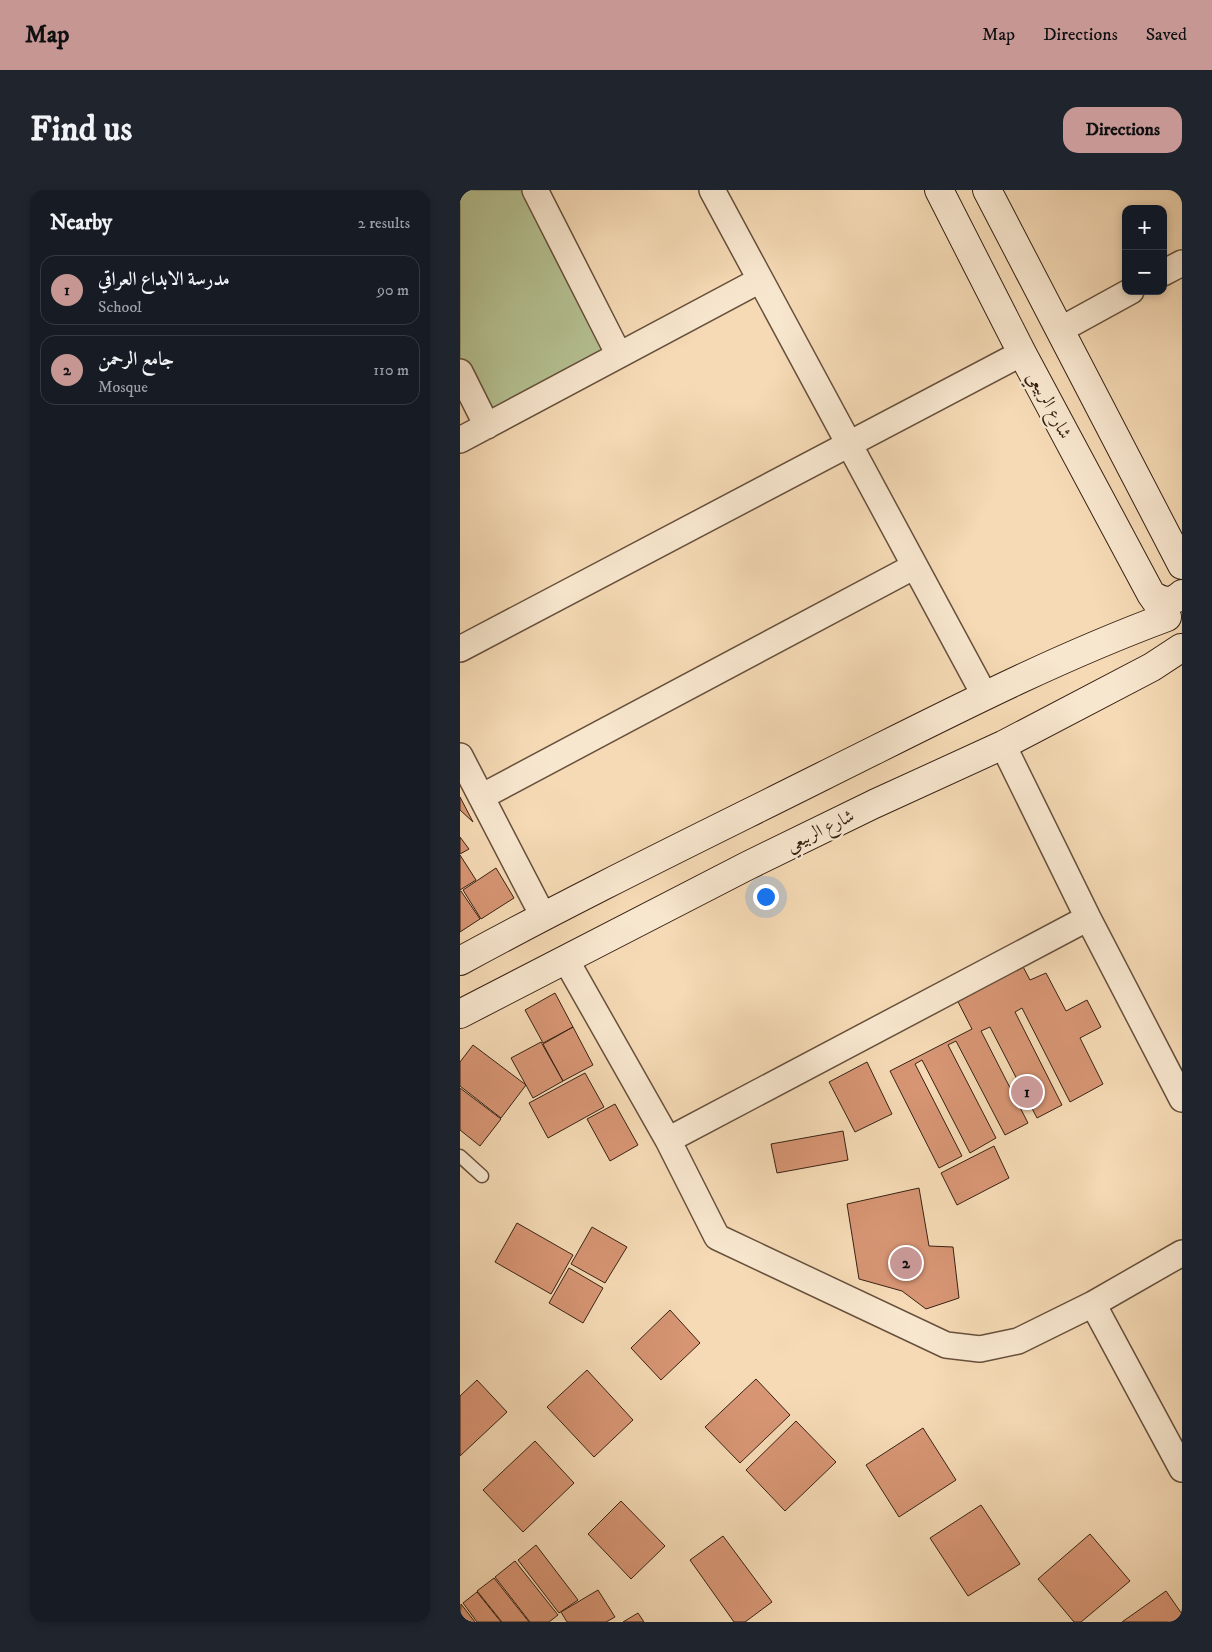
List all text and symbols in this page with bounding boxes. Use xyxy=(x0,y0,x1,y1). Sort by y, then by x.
text: Map xyxy=(25,20,69,50)
text: Map xyxy=(982,24,1015,46)
text: Directions xyxy=(1043,24,1118,46)
text: Saved xyxy=(1146,24,1187,46)
button: Directions xyxy=(1063,107,1182,153)
text: Find us xyxy=(30,108,132,152)
map controls xyxy=(1122,205,1167,295)
button: + xyxy=(1122,205,1167,250)
text: Nearby xyxy=(50,210,112,236)
text: 2 results xyxy=(358,213,410,233)
button: − xyxy=(1122,250,1167,295)
text: مدرسة الابداع العراقي xyxy=(98,268,230,291)
text: 1 xyxy=(64,280,70,300)
text: 90 m xyxy=(377,280,409,300)
text: School xyxy=(98,297,142,317)
text: جامع الرحمن xyxy=(98,348,174,371)
text: 2 xyxy=(63,360,71,380)
text: 110 m xyxy=(373,360,409,380)
street label: شارع الربيعي xyxy=(1018,368,1076,445)
text: Mosque xyxy=(98,377,148,397)
street label: شارع الربيعي xyxy=(783,805,860,861)
your location xyxy=(753,884,779,910)
pin: 1 xyxy=(1011,1073,1043,1111)
pin: 2 xyxy=(890,1244,922,1282)

